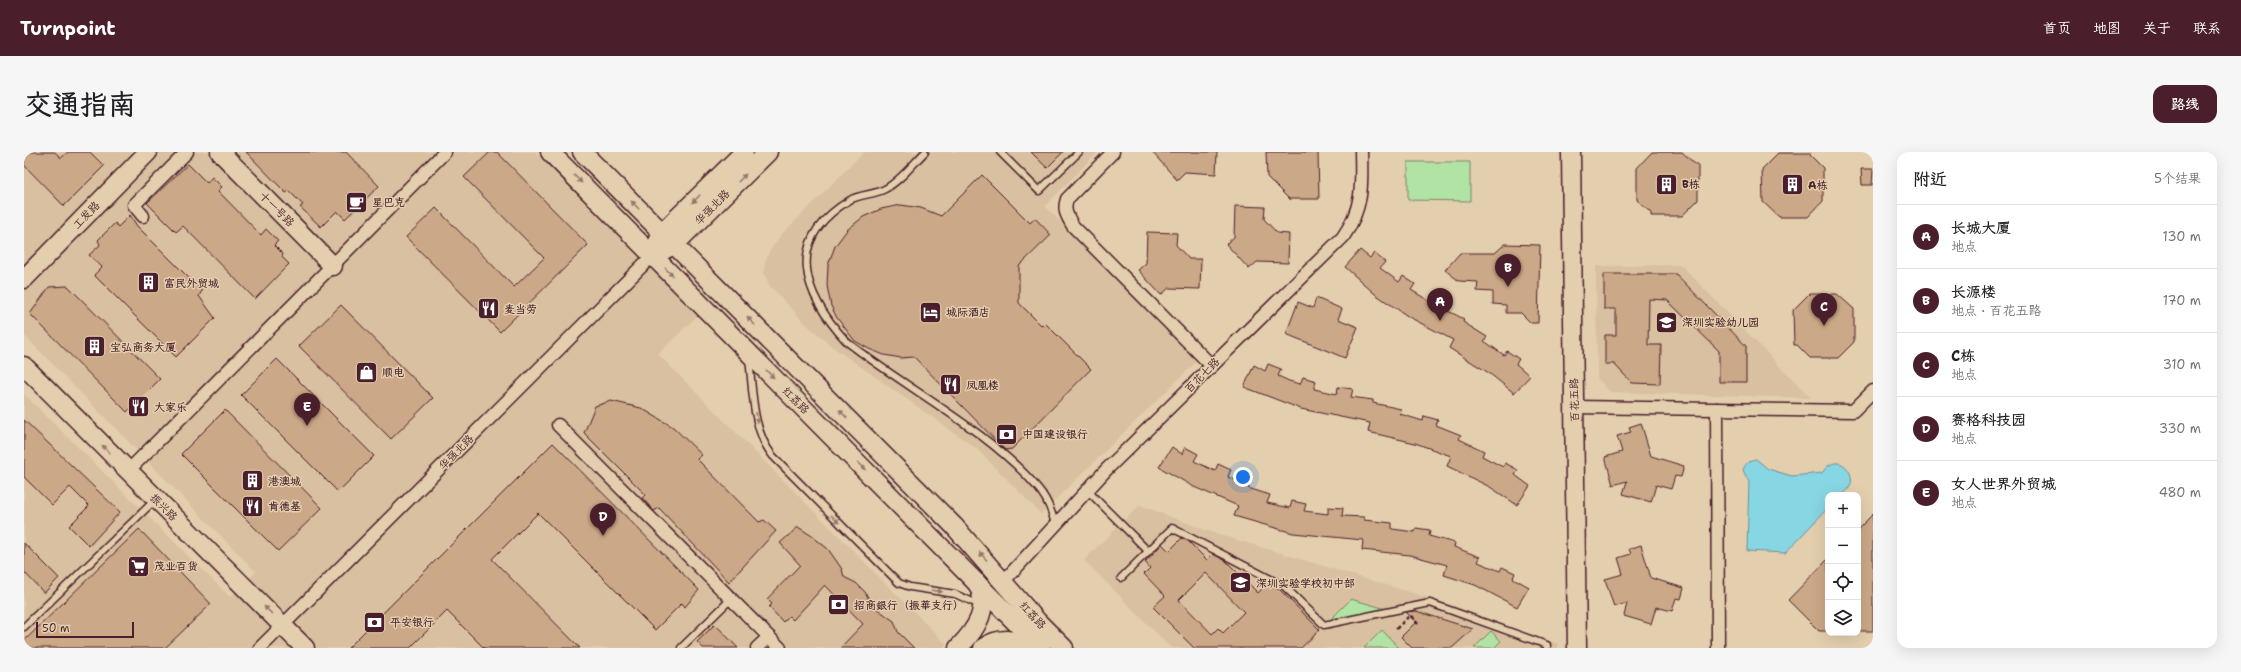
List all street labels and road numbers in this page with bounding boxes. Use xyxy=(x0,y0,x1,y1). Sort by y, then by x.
street label: 华强北路 xyxy=(691,186,733,228)
street label: 十一号路 xyxy=(256,188,298,230)
street label: 工发路 xyxy=(70,198,103,232)
street label: 百花七路 xyxy=(1181,354,1223,396)
street label: 百花五路 xyxy=(1567,378,1582,422)
street label: 红荔路 xyxy=(779,383,813,417)
street label: 华强北路 xyxy=(435,431,477,473)
street label: 振兴路 xyxy=(147,490,181,524)
street label: 红荔路 xyxy=(1016,598,1049,633)

